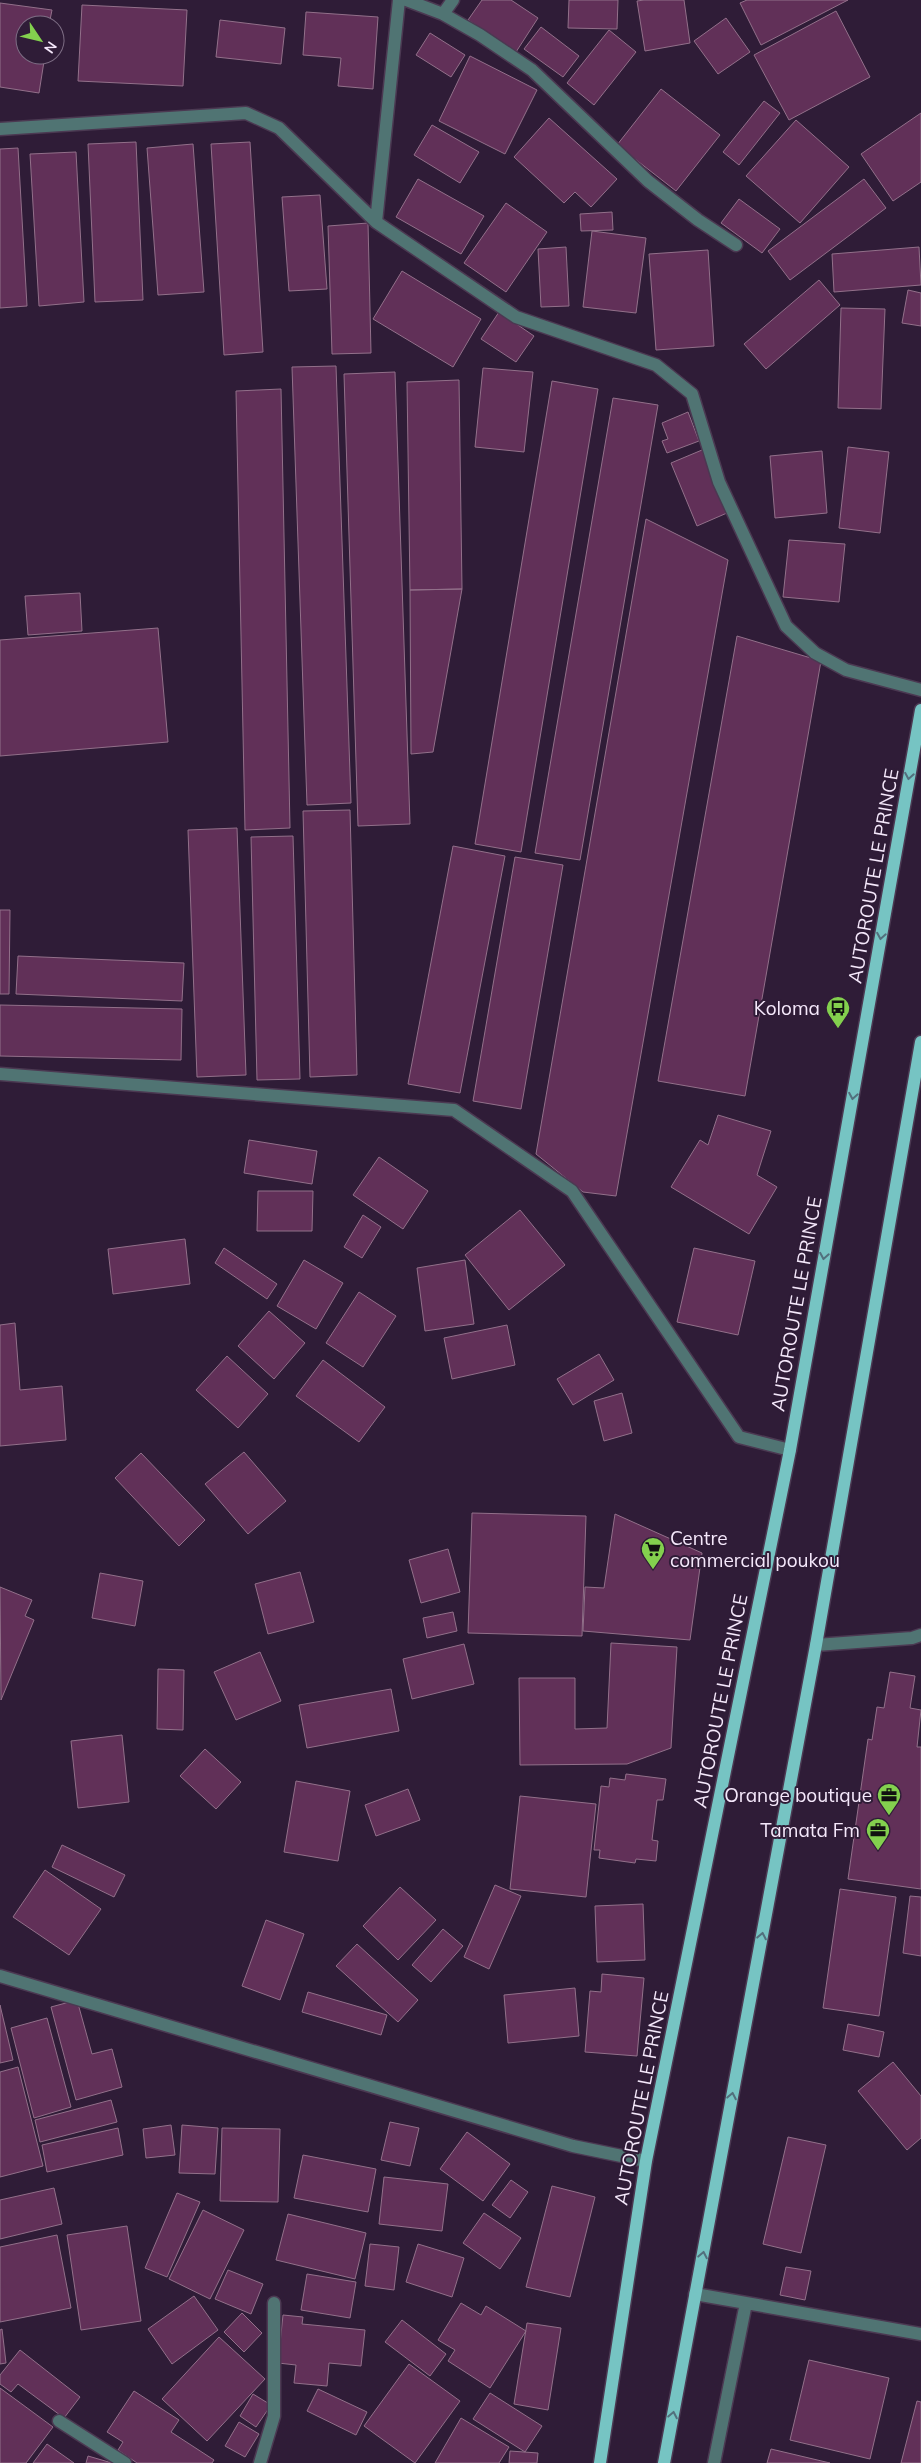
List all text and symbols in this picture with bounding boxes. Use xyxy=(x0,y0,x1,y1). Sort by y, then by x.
north arrow xyxy=(15,15,65,65)
text: N xyxy=(40,38,61,57)
street label: AUTOROUTE LE PRINCE xyxy=(842,767,904,985)
one-way arrow xyxy=(905,771,915,780)
one-way arrow xyxy=(876,931,887,940)
bus stop icon: Koloma xyxy=(825,995,851,1029)
place label: Koloma xyxy=(754,996,820,1020)
one-way arrow xyxy=(848,1091,858,1100)
street label: AUTOROUTE LE PRINCE xyxy=(765,1195,827,1413)
one-way arrow xyxy=(820,1251,830,1260)
place label: Centre commercial poukou xyxy=(670,1526,840,1572)
supermarket icon: Centre commercial poukou xyxy=(640,1536,666,1570)
street label: AUTOROUTE LE PRINCE xyxy=(687,1592,753,1810)
office icon: Orange boutique xyxy=(876,1782,902,1816)
place label: Orange boutique xyxy=(724,1783,872,1807)
office icon: Tamata Fm xyxy=(865,1817,891,1851)
place label: Tamata Fm xyxy=(760,1818,860,1842)
one-way arrow xyxy=(756,1931,767,1940)
street label: AUTOROUTE LE PRINCE xyxy=(608,1989,674,2207)
one-way arrow xyxy=(727,2091,737,2100)
one-way arrow xyxy=(697,2251,707,2260)
one-way arrow xyxy=(667,2411,677,2419)

